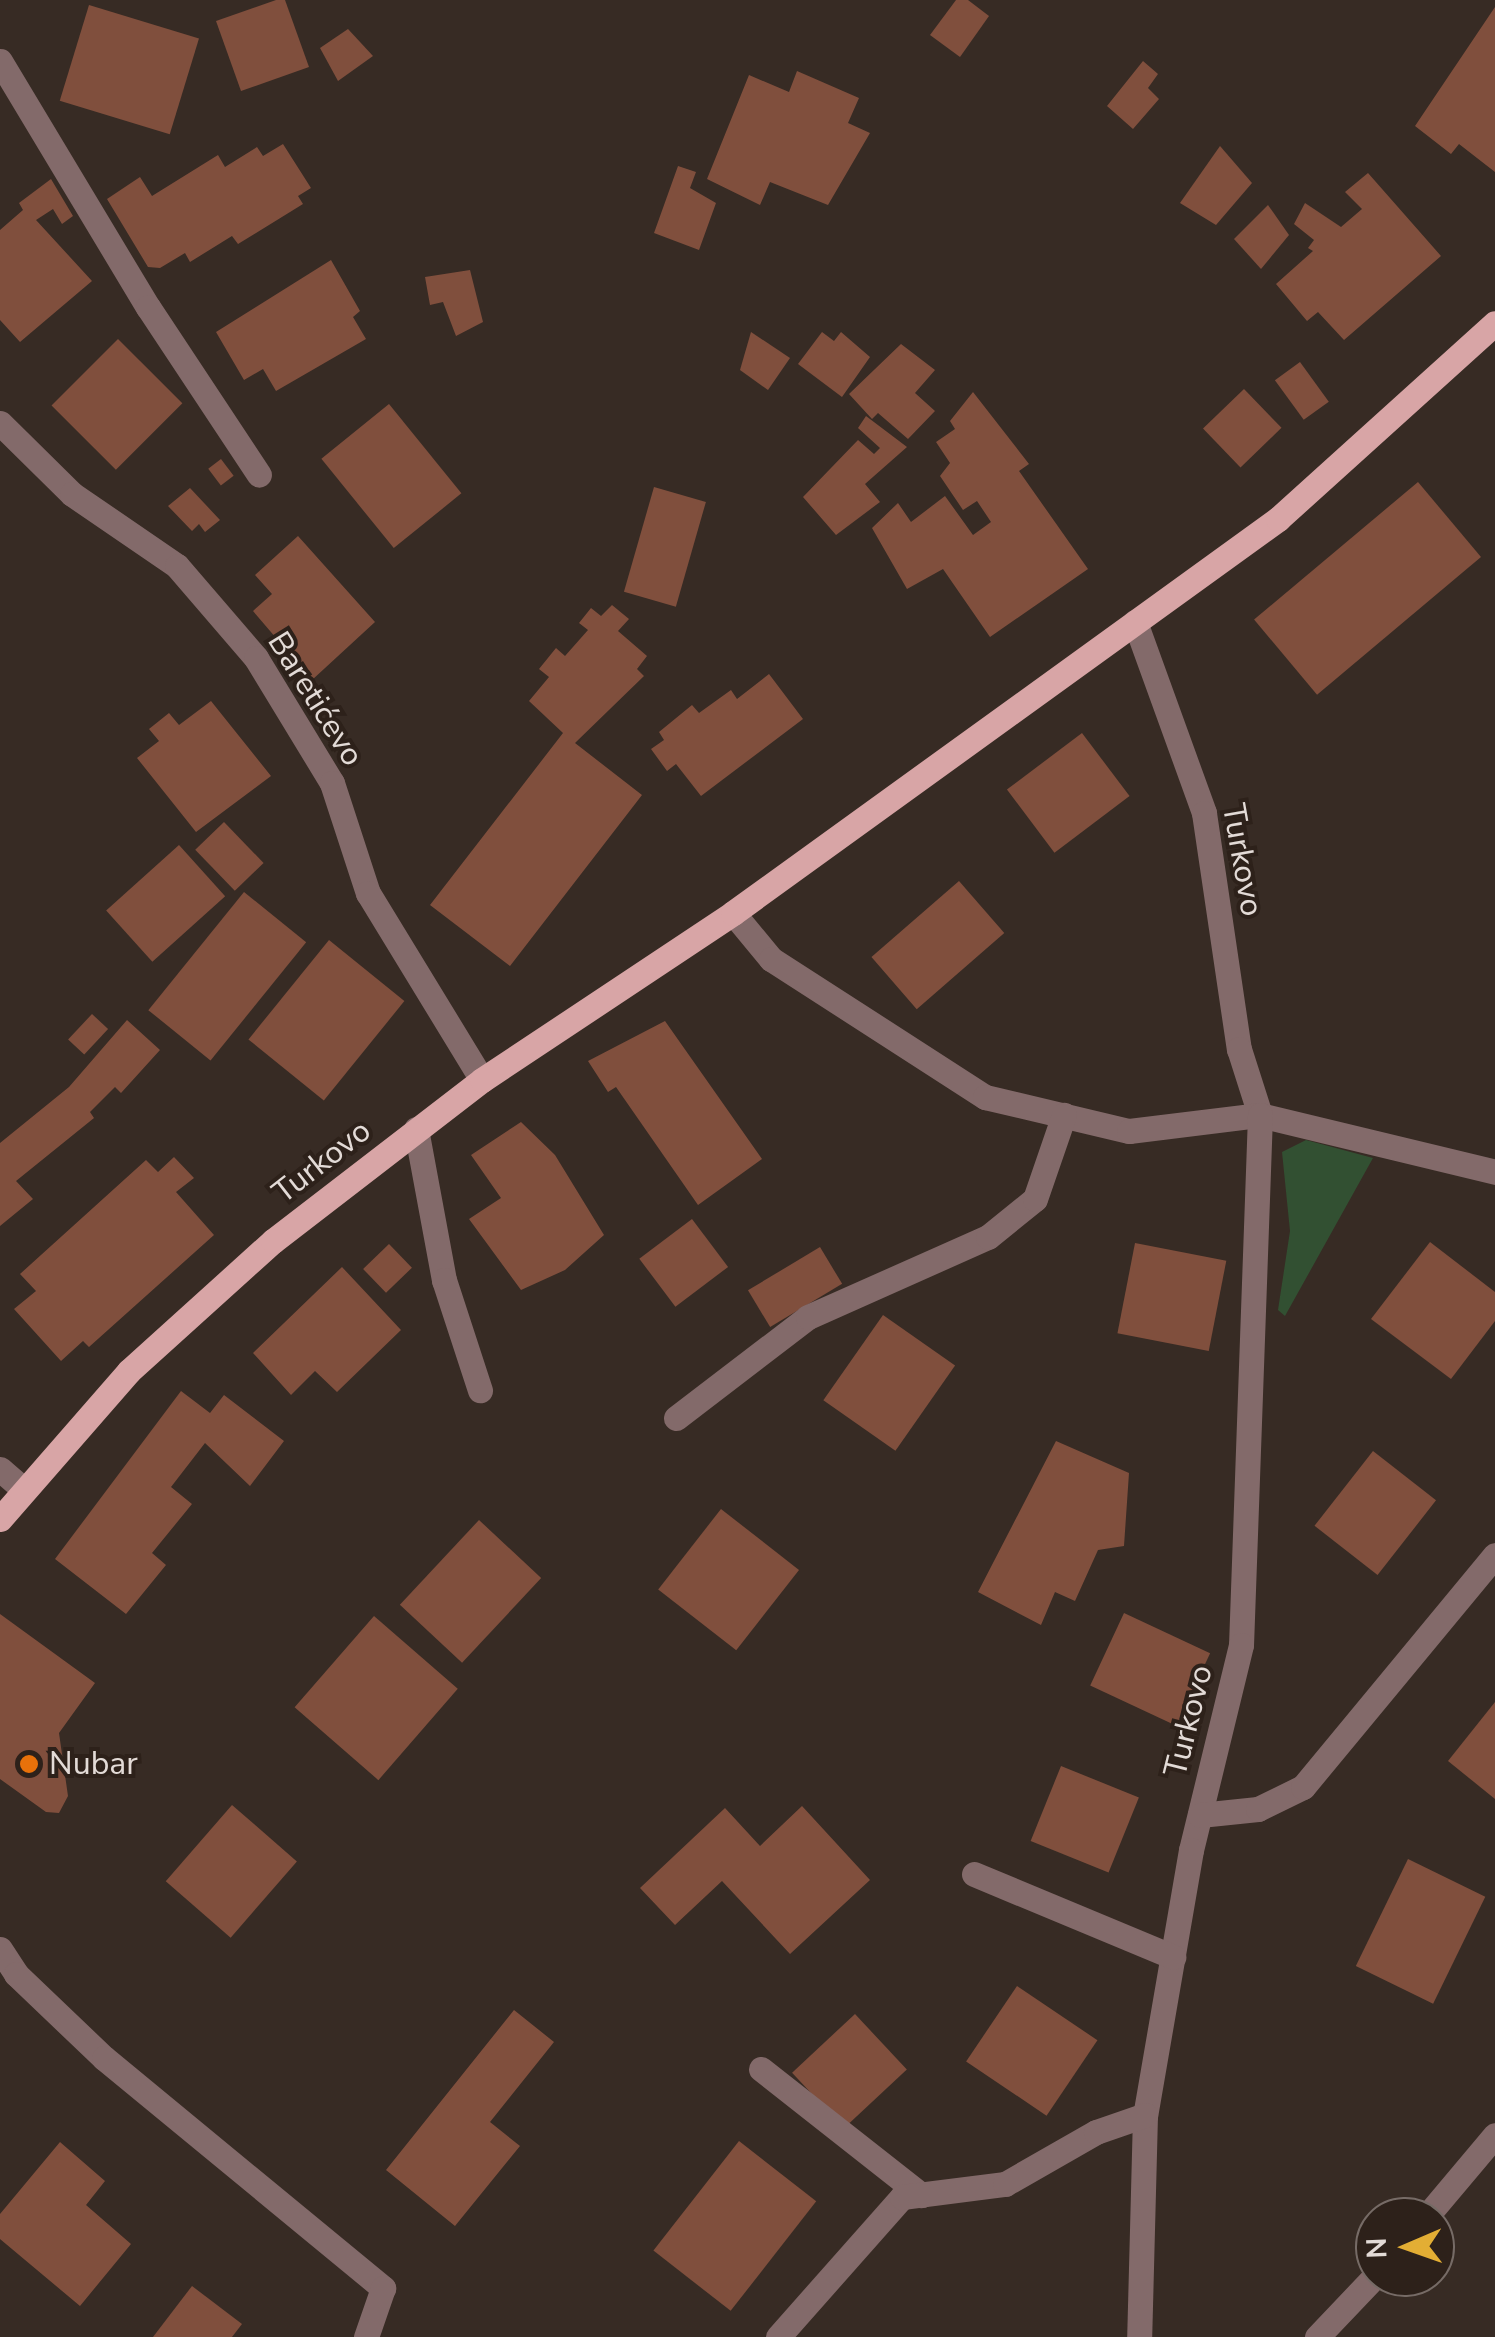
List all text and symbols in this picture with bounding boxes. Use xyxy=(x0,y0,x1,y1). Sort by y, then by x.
street label: Baretićevo xyxy=(259,625,371,773)
street label: Turkovo xyxy=(1213,801,1271,919)
street label: Turkovo xyxy=(265,1112,379,1212)
street label: Turkovo xyxy=(1157,1661,1221,1781)
place label: Nubar xyxy=(49,1745,138,1783)
marker: Nubar xyxy=(18,1753,40,1775)
north arrow xyxy=(1355,2197,1455,2297)
text: N xyxy=(1358,2237,1396,2259)

